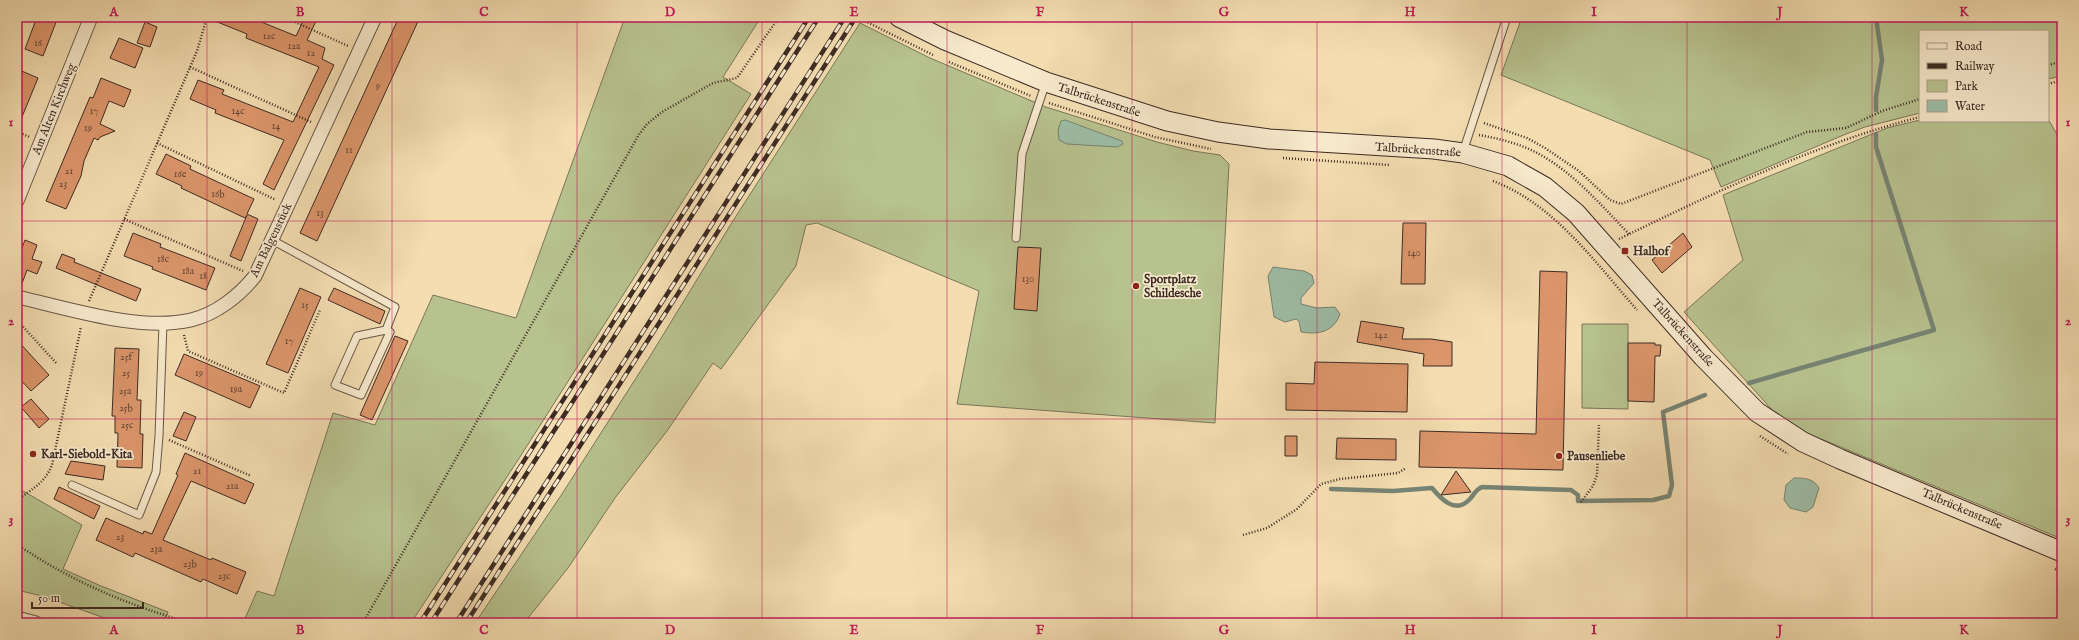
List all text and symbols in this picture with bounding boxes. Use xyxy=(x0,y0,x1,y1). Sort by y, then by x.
text: A xyxy=(109,4,120,21)
text: B xyxy=(296,4,305,21)
text: C xyxy=(479,4,489,21)
text: D xyxy=(665,4,676,21)
text: E xyxy=(849,4,859,21)
text: F xyxy=(1036,4,1045,21)
text: G xyxy=(1219,4,1230,21)
text: H xyxy=(1404,4,1416,21)
text: I xyxy=(1591,4,1597,21)
text: J xyxy=(1775,4,1783,21)
text: K xyxy=(1959,4,1969,21)
house number: 12c xyxy=(263,30,275,43)
legend xyxy=(1919,30,2049,122)
house number: 16 xyxy=(34,37,43,50)
text: Road xyxy=(1955,39,1983,54)
house number: 12a xyxy=(288,40,301,53)
house number: 12 xyxy=(307,47,316,60)
text: Railway xyxy=(1955,59,1994,74)
street label: Am Alten Kirchweg xyxy=(28,61,79,158)
text: Park xyxy=(1955,79,1978,94)
house number: 9 xyxy=(375,80,380,93)
street label: Talbrückenstraße xyxy=(1056,80,1143,121)
text: Water xyxy=(1955,99,1986,114)
house number: 17 xyxy=(90,105,99,118)
house number: 14c xyxy=(232,105,244,118)
text: 1 xyxy=(9,114,14,131)
text: 1 xyxy=(2066,114,2071,131)
house number: 14 xyxy=(272,120,280,133)
house number: 19 xyxy=(84,122,92,135)
street label: Talbrückenstraße xyxy=(1374,140,1462,161)
house number: 11 xyxy=(345,144,353,157)
house number: 21 xyxy=(65,165,73,178)
house number: 16e xyxy=(174,168,187,181)
house number: 23 xyxy=(59,178,67,191)
house number: 16b xyxy=(211,188,225,201)
street label: Am Balgenstück xyxy=(246,200,296,281)
house number: 13 xyxy=(316,207,324,220)
place label: Halhof xyxy=(1633,244,1672,259)
marker: Halhof xyxy=(1620,246,1630,256)
house number: 140 xyxy=(1407,247,1421,260)
house number: 18c xyxy=(157,253,169,266)
house number: 18a xyxy=(182,265,195,278)
house number: 18 xyxy=(199,270,207,283)
place label: Sportplatz Schildesche xyxy=(1144,272,1202,301)
house number: 130 xyxy=(1022,273,1034,286)
marker: Sportplatz Schildesche xyxy=(1131,281,1141,291)
street label: Talbrückenstraße xyxy=(1649,296,1718,370)
house number: 15 xyxy=(301,299,309,312)
text: 2 xyxy=(8,313,14,330)
text: 2 xyxy=(2065,313,2071,330)
house number: 142 xyxy=(1374,329,1388,342)
house number: 17 xyxy=(285,335,294,348)
house number: 25f xyxy=(120,351,134,364)
house number: 25 xyxy=(122,367,131,380)
house number: 19 xyxy=(195,367,203,380)
house number: 19a xyxy=(230,383,243,396)
house number: 25a xyxy=(119,385,132,398)
house number: 25b xyxy=(119,402,133,415)
house number: 25c xyxy=(121,419,133,432)
place label: Karl-Siebold-Kita xyxy=(41,447,133,462)
marker: Karl-Siebold-Kita xyxy=(28,449,38,459)
place label: Pausenliebe xyxy=(1567,449,1626,464)
marker: Pausenliebe xyxy=(1554,451,1564,461)
house number: 21 xyxy=(193,465,201,478)
house number: 21a xyxy=(226,480,239,493)
street label: Talbrückenstraße xyxy=(1919,485,2005,533)
text: 3 xyxy=(9,511,14,528)
text: 3 xyxy=(2066,511,2071,528)
house number: 23 xyxy=(116,531,124,544)
house number: 23a xyxy=(150,543,163,556)
house number: 23b xyxy=(183,558,197,571)
house number: 23c xyxy=(218,570,230,583)
scale bar xyxy=(32,584,143,610)
text: 50 m xyxy=(38,591,60,606)
text: A xyxy=(109,622,120,639)
text: B xyxy=(296,622,305,639)
text: C xyxy=(479,622,489,639)
text: D xyxy=(665,622,676,639)
text: E xyxy=(849,622,859,639)
text: F xyxy=(1036,622,1045,639)
text: G xyxy=(1219,622,1230,639)
text: H xyxy=(1404,622,1416,639)
text: I xyxy=(1591,622,1597,639)
text: J xyxy=(1775,622,1783,639)
text: K xyxy=(1959,622,1969,639)

